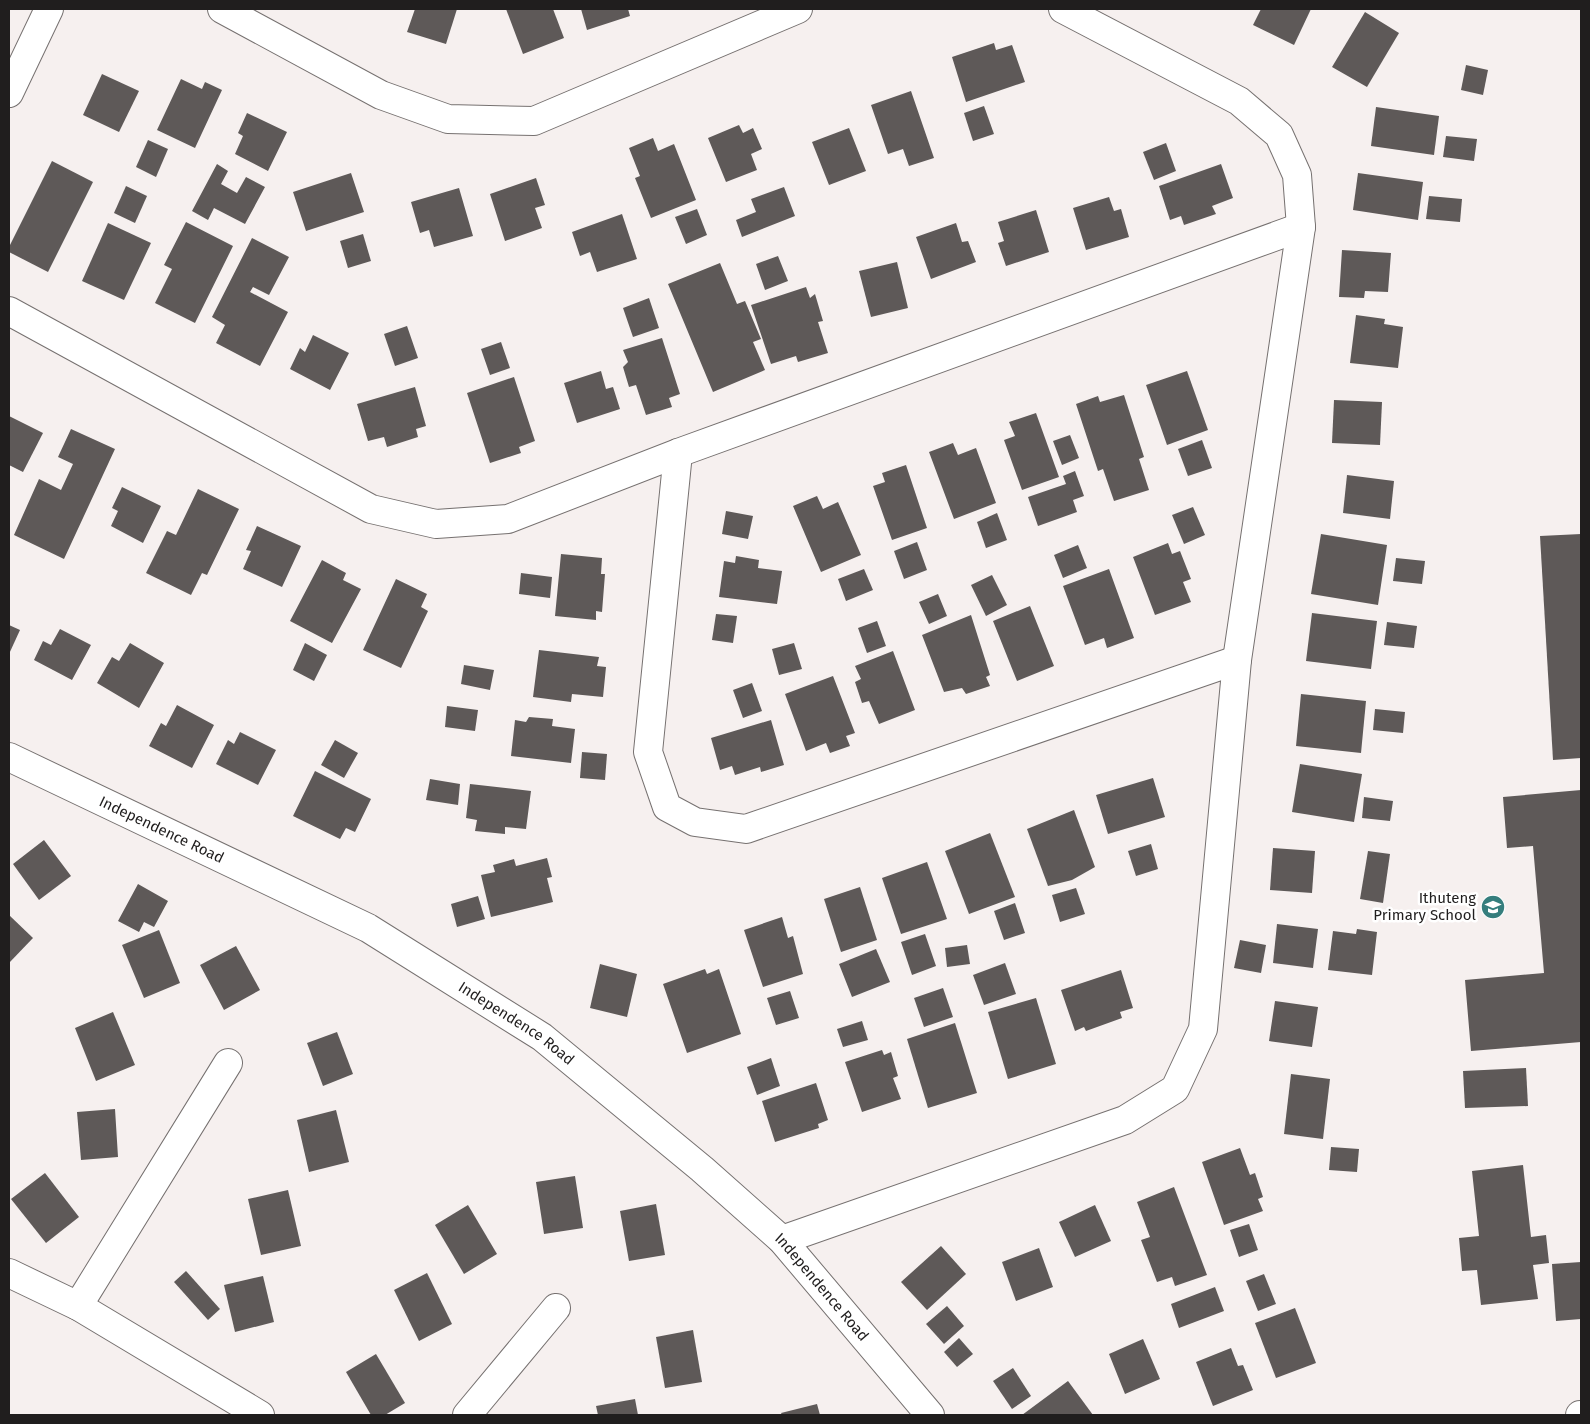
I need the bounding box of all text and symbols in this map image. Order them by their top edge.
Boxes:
street label: Independence Road [96,792,227,867]
place label: Ithuteng Primary School [1373,889,1477,924]
school or university icon: Ithuteng Primary School [1480,894,1506,920]
street label: Independence Road [455,978,578,1069]
street label: Independence Road [771,1229,873,1345]

